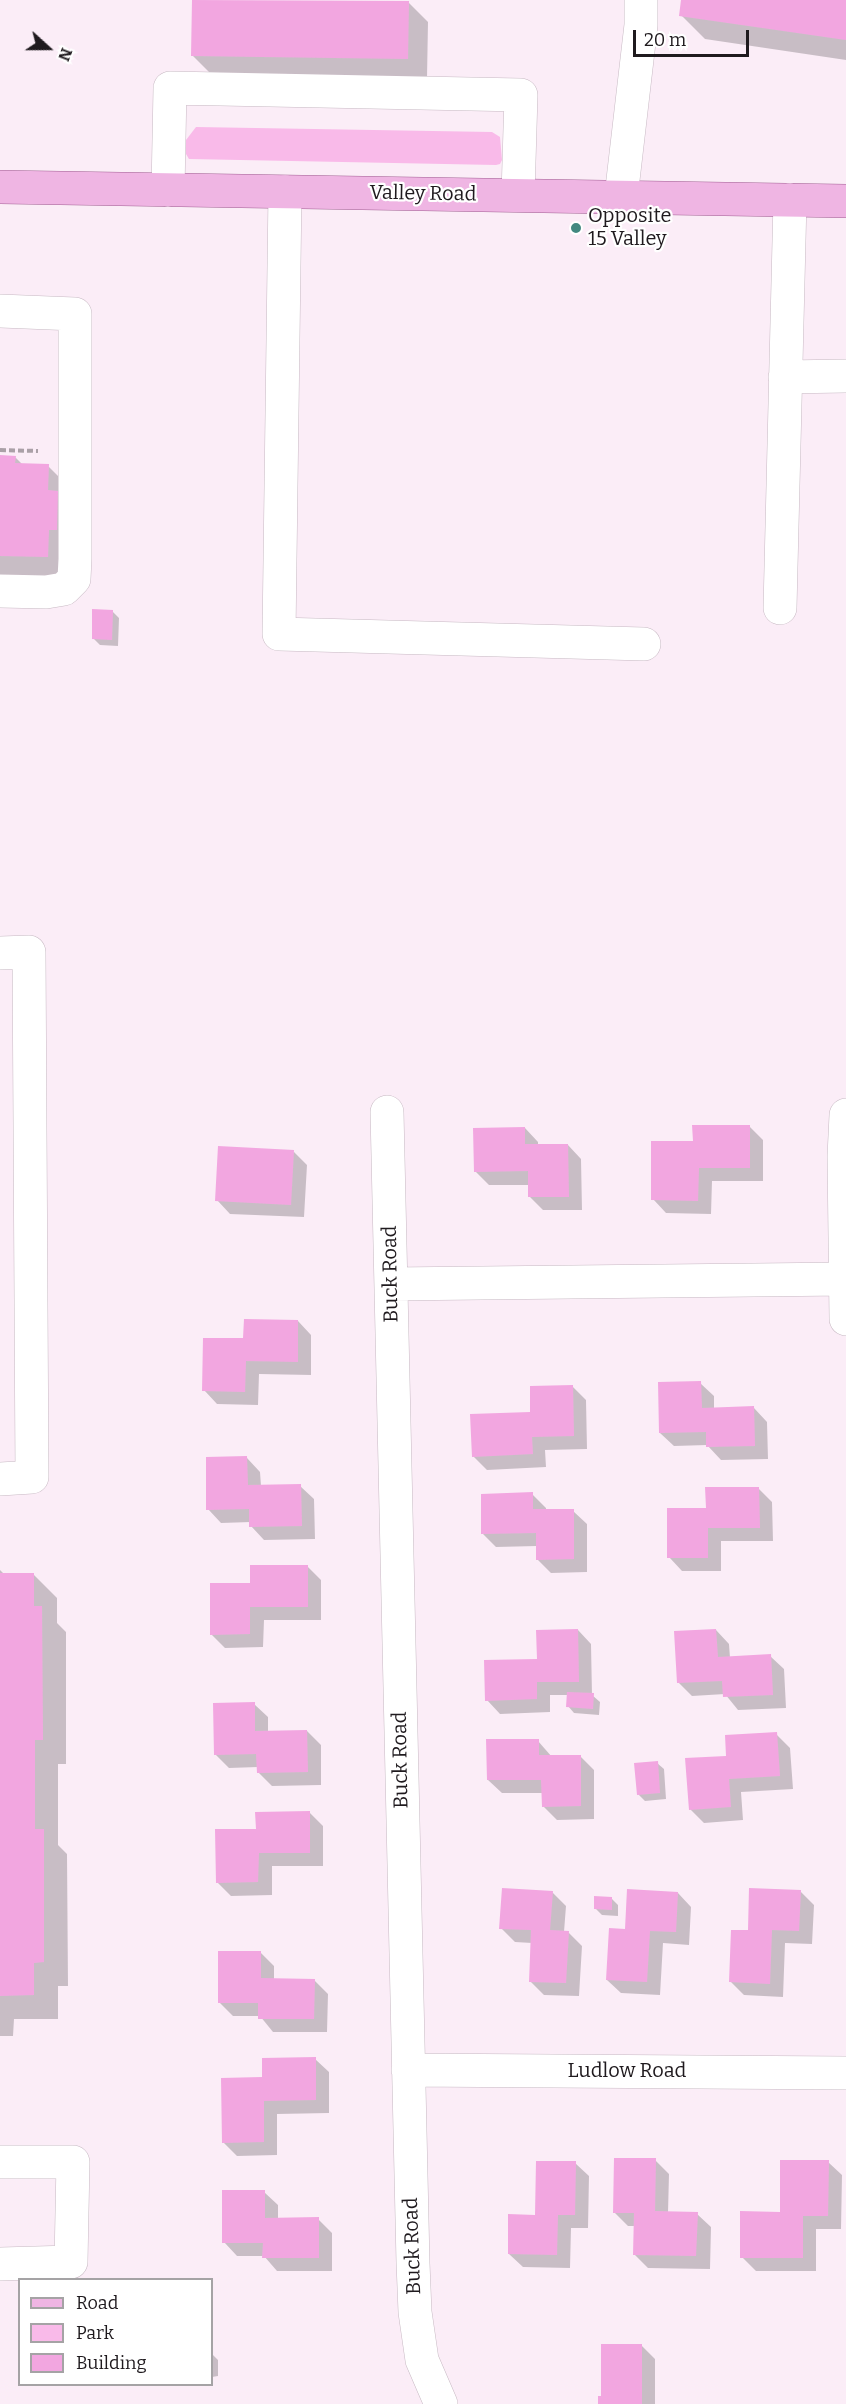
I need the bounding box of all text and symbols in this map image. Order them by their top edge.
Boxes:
north arrow [18,18,78,78]
scale bar [636,18,752,56]
text: 20 m [644,29,686,51]
text: N [54,45,76,64]
street label: Valley Road [369,181,477,207]
place label: Opposite 15 Valley [588,204,671,251]
marker: Opposite 15 Valley [569,221,583,235]
street label: Buck Road [378,1225,404,1323]
street label: Buck Road [388,1711,414,1809]
street label: Ludlow Road [568,2059,686,2083]
street label: Buck Road [399,2197,427,2295]
legend [18,2278,213,2386]
text: Road [76,2292,118,2314]
text: Park [76,2322,114,2344]
text: Building [76,2352,147,2374]

